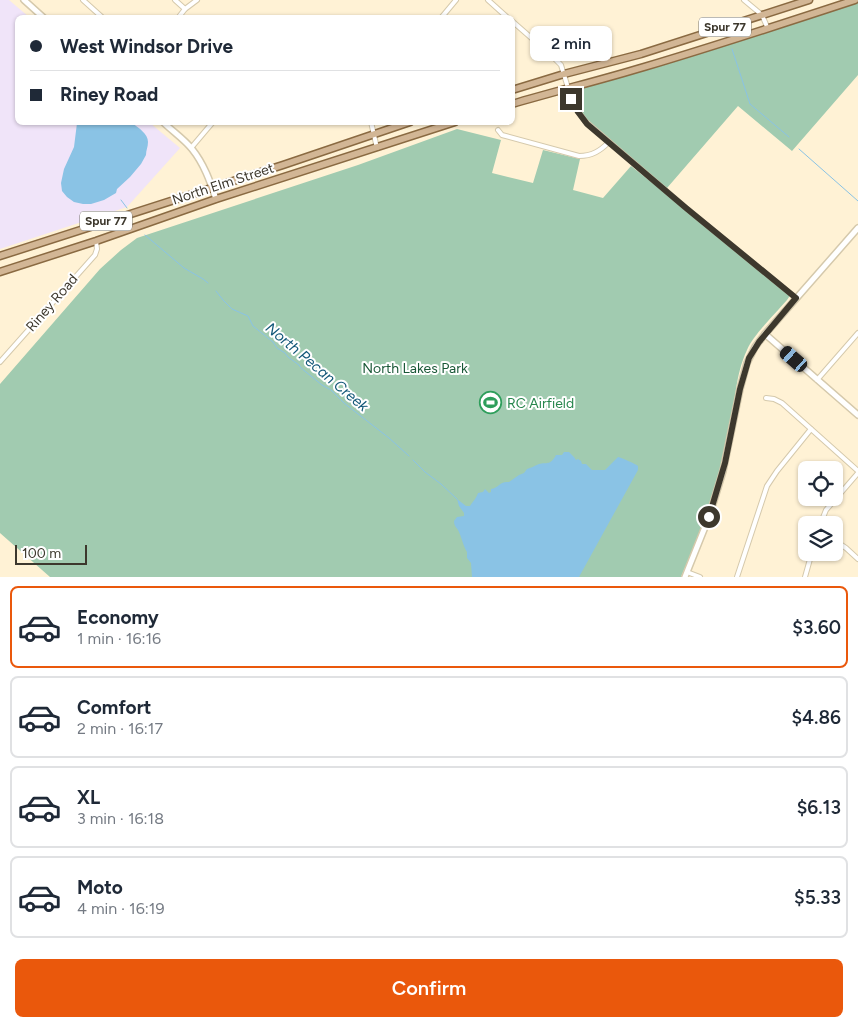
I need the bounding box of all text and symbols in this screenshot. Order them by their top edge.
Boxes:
road number: Spur 77 [699,18,751,36]
callout: 2 min [530,27,612,62]
text: 2 min [551,34,591,53]
text: West Windsor Drive [60,35,233,58]
text: Riney Road [60,83,158,106]
route end [560,88,582,110]
street label: North Elm Street [170,160,276,208]
road number: Spur 77 [80,212,132,230]
street label: Riney Road [23,271,81,335]
water label: North Pecan Creek [262,319,373,416]
car [777,343,810,375]
park label: North Lakes Park [362,360,468,377]
sports icon: RC Airfield [479,391,503,415]
place label: RC Airfield [507,395,574,412]
map controls [798,461,843,561]
button: locate [798,461,843,506]
route start [698,506,720,528]
button: layers [798,516,843,561]
scale bar [15,542,88,565]
text: 100 m [22,545,61,562]
icon: car [17,605,62,650]
text: Economy [77,606,159,629]
text: $3.60 [792,616,841,639]
text: 1 min · 16:16 [77,629,161,648]
icon: car [17,695,62,740]
text: Comfort [77,696,152,719]
text: $4.86 [792,706,841,729]
text: 2 min · 16:17 [77,719,163,738]
icon: car [17,785,62,830]
text: XL [77,786,100,809]
text: $6.13 [797,796,841,819]
text: 3 min · 16:18 [77,809,164,828]
icon: car [17,875,62,920]
text: Moto [77,876,123,899]
text: $5.33 [794,886,841,909]
text: 4 min · 16:19 [77,899,165,918]
button: Confirm [15,959,843,1017]

